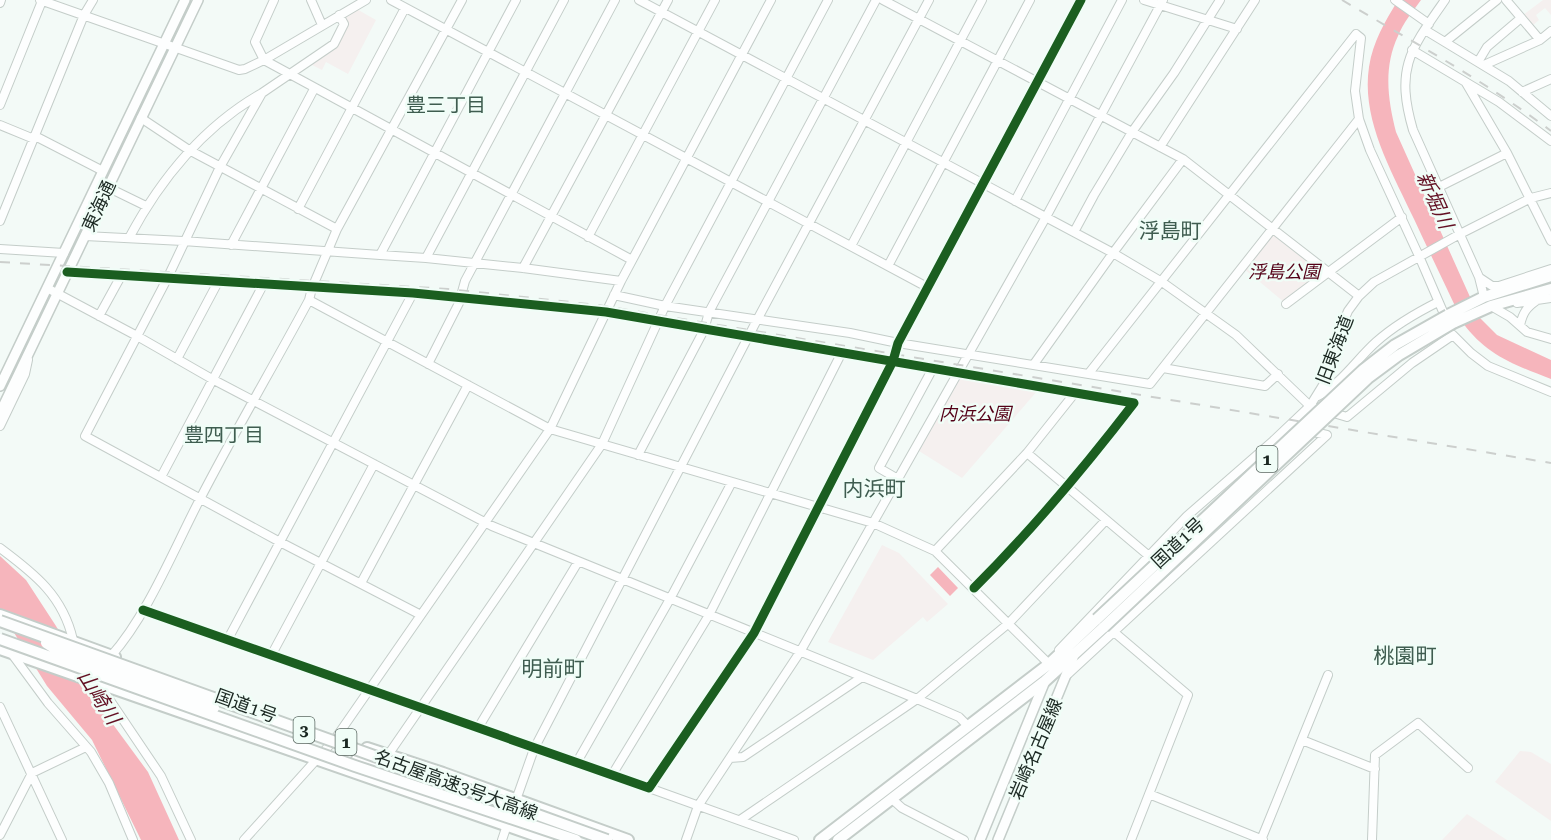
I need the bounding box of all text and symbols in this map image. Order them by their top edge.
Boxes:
district label: 豊三丁目 [406,93,486,117]
water label: 新堀川 [1412,168,1459,234]
street label: 東海通 [78,177,119,235]
district label: 浮島町 [1139,219,1202,243]
park label: 浮島公園 [1248,261,1323,282]
street label: 旧東海道 [1312,312,1357,387]
park label: 内浜公園 [939,403,1014,424]
district label: 豊四丁目 [184,423,264,447]
road number: 1 [1256,446,1278,472]
district label: 内浜町 [843,477,906,501]
street label: 国道1号 [1147,513,1208,572]
district label: 桃園町 [1374,644,1437,668]
district label: 明前町 [522,657,585,681]
water label: 山崎川 [73,665,126,730]
street label: 国道1号 [212,685,280,726]
street label: 岩崎名古屋線 [1005,695,1066,803]
road number: 3 [294,717,314,743]
road number: 1 [336,729,356,755]
street label: 名古屋高速3号大高線 [372,745,541,824]

